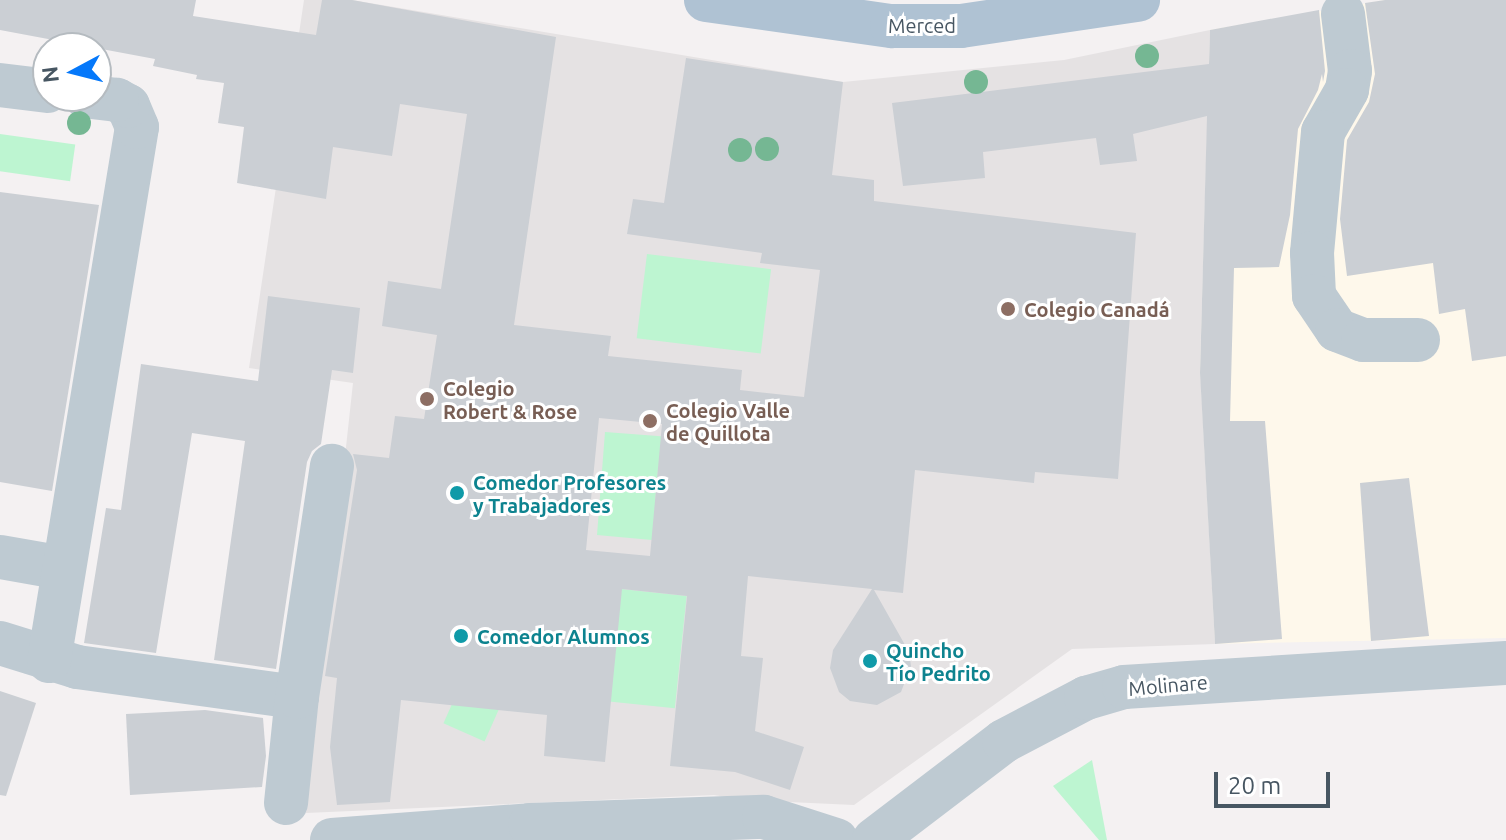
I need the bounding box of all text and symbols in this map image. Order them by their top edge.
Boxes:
street label: Merced [888,13,956,37]
north arrow [32,32,112,112]
text: N [36,65,63,84]
place label: Colegio Canadá [1024,297,1170,321]
marker: Colegio Canadá [999,300,1017,318]
place label: Colegio Robert & Rose [443,376,577,423]
marker: Colegio Robert & Rose [418,390,436,408]
place label: Colegio Valle de Quillota [666,398,790,445]
marker: Colegio Valle de Quillota [641,412,659,430]
place label: Comedor Profesores y Trabajadores [473,470,666,517]
marker: Comedor Profesores y Trabajadores [448,484,466,502]
place label: Comedor Alumnos [477,624,650,648]
marker: Comedor Alumnos [452,627,470,645]
place label: Quincho Tío Pedrito [886,638,991,685]
marker: Quincho Tío Pedrito [861,652,879,670]
street label: Molinare [1127,670,1209,700]
scale bar [1218,756,1334,806]
text: 20 m [1228,772,1281,799]

